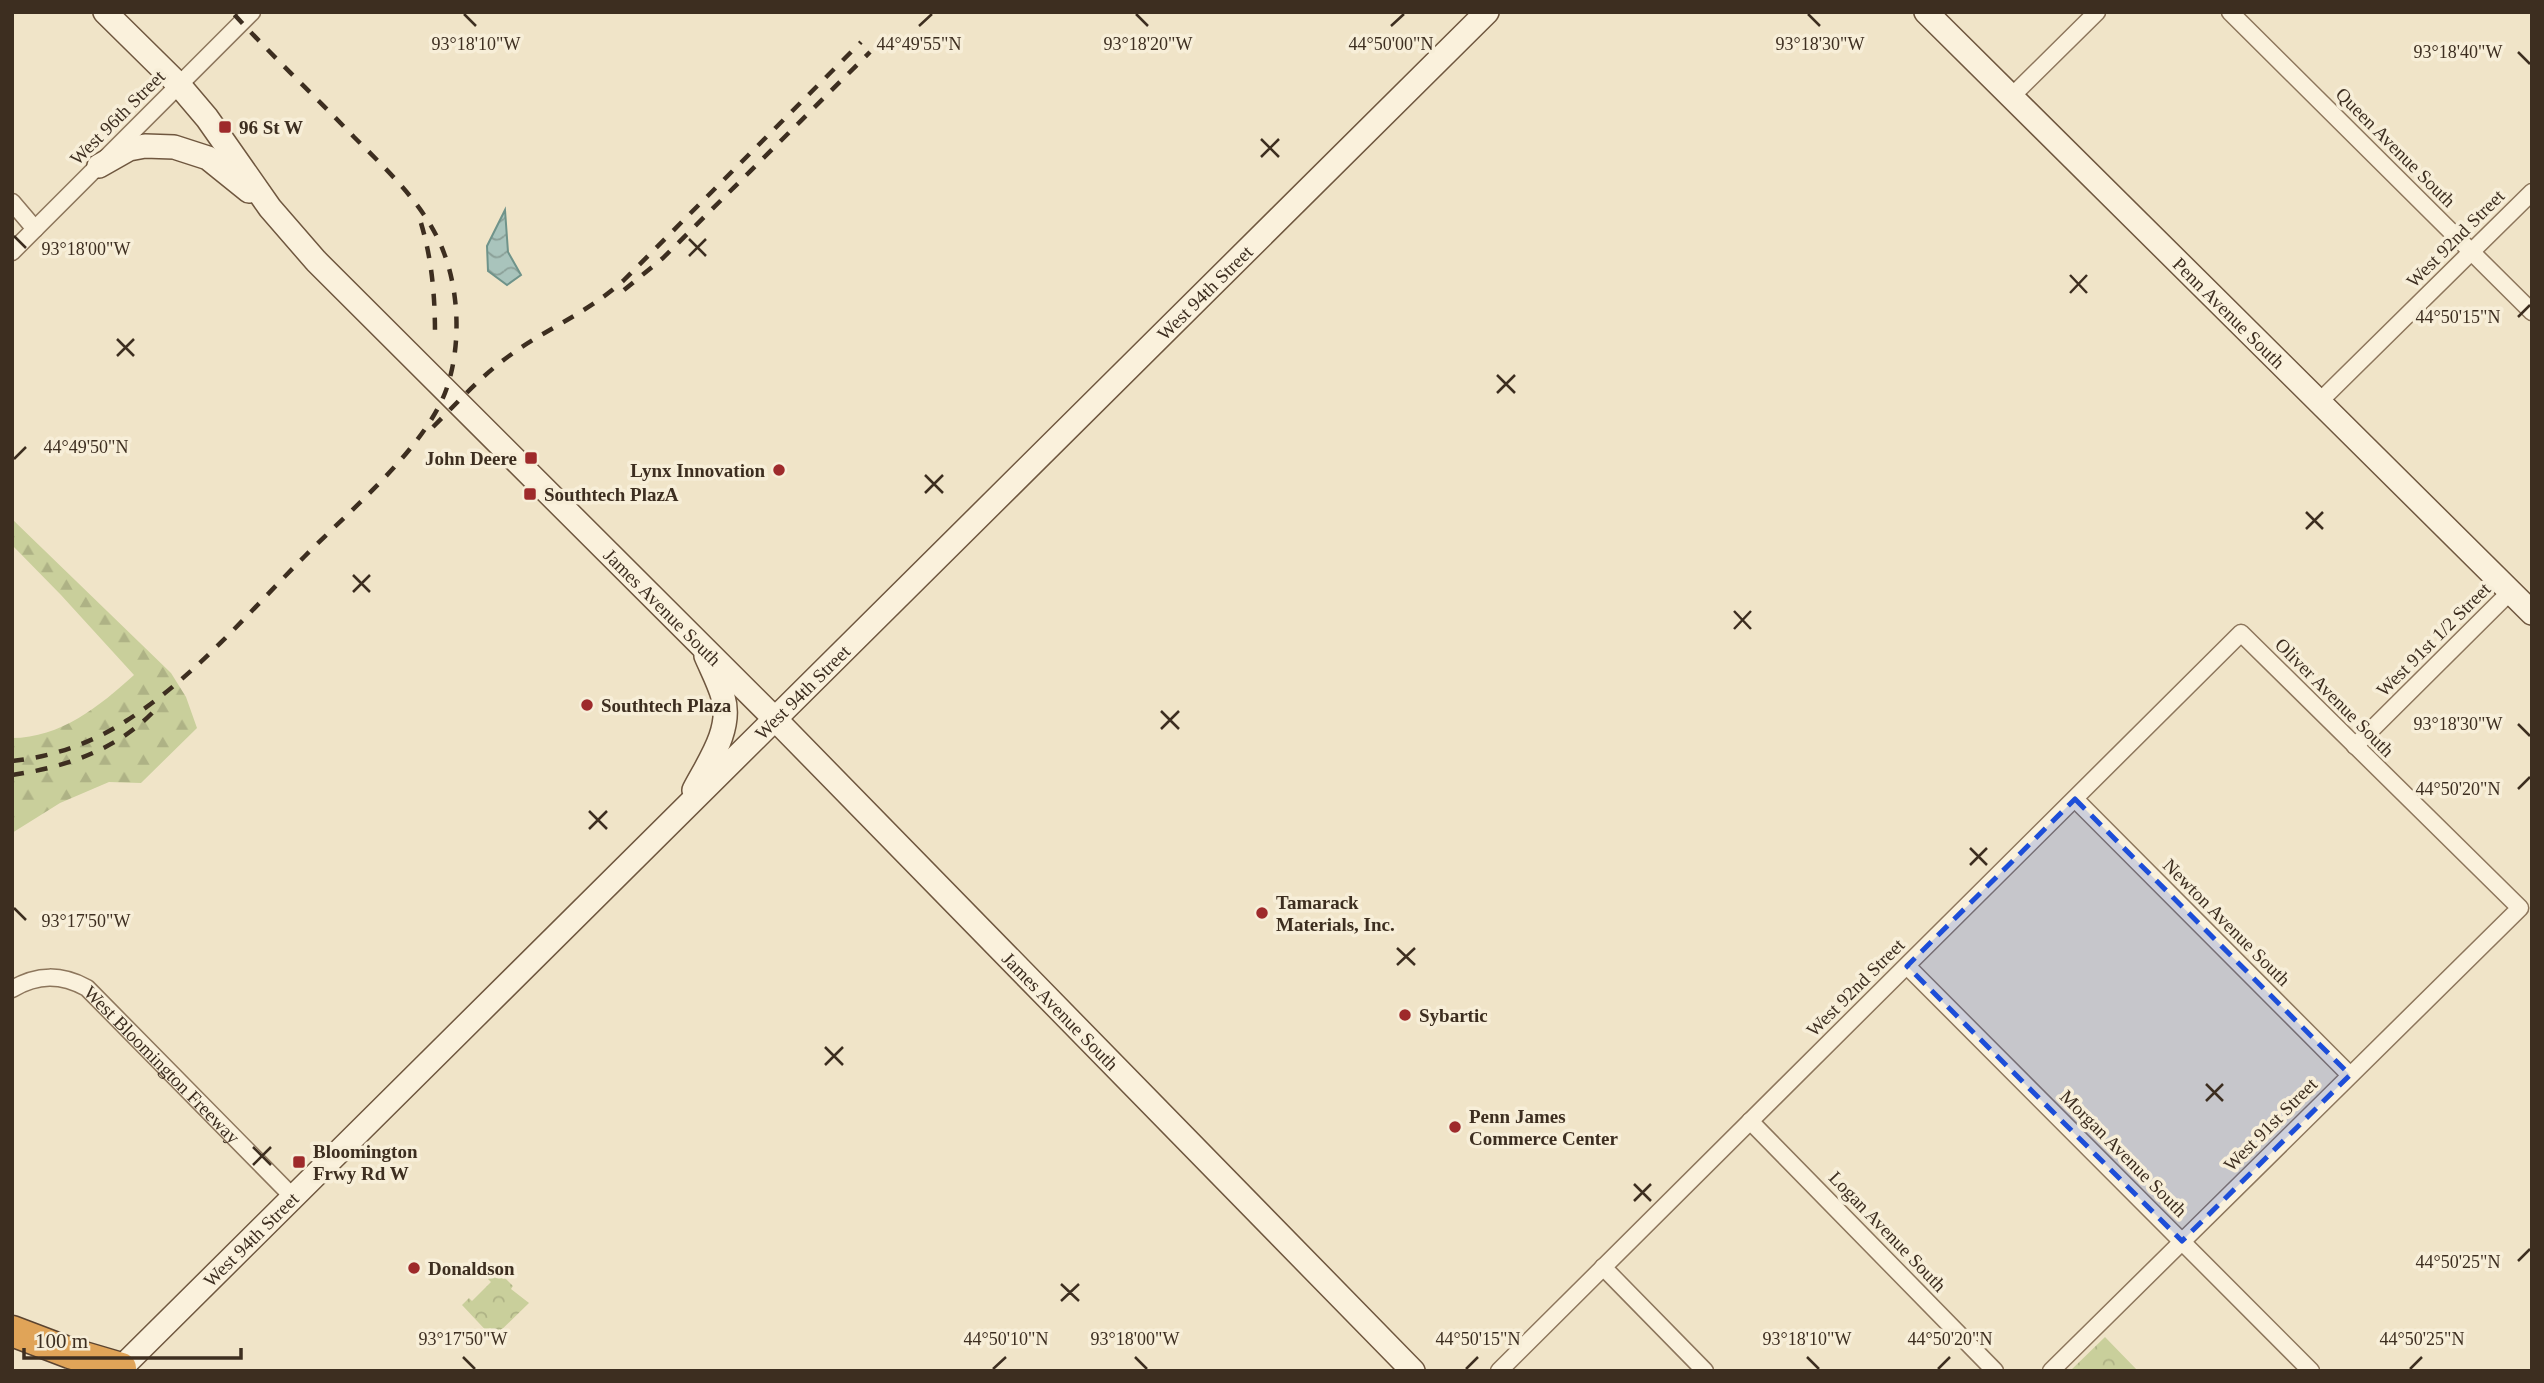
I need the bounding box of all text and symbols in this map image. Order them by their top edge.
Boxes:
text: 93°18'10"W [432,34,520,54]
text: 44°49'55"N [877,34,961,54]
text: 93°18'20"W [1104,34,1192,54]
text: 44°50'00"N [1349,34,1433,54]
text: 93°18'30"W [1776,34,1864,54]
text: 93°18'40"W [2414,42,2502,62]
street label: West 96th Street [66,65,170,169]
street label: Queen Avenue South [2332,83,2460,212]
place label: 96 St W [239,117,303,138]
marker: 96 St W [217,119,233,135]
street label: West 92nd Street [2402,185,2509,292]
text: 93°18'00"W [42,239,130,259]
street label: West 94th Street [1153,241,1257,344]
street label: Penn Avenue South [2169,253,2289,373]
text: 44°50'15"N [2416,307,2500,327]
text: 44°49'50"N [44,437,128,457]
place label: John Deere [425,448,517,469]
marker: John Deere [523,450,539,466]
place label: Lynx Innovation [630,460,765,481]
marker: Lynx Innovation [771,462,787,478]
place label: Southtech PlazA [544,484,679,505]
marker: Southtech PlazA [522,486,538,502]
street label: James Avenue South [599,544,726,670]
street label: West 91st 1/2 Street [2372,578,2495,701]
street label: Oliver Avenue South [2271,634,2399,761]
street label: West 94th Street [751,640,855,744]
place label: Southtech Plaza [601,695,732,716]
marker: Southtech Plaza [579,697,595,713]
text: 93°18'30"W [2414,714,2502,734]
text: 44°50'20"N [2416,779,2500,799]
street label: Newton Avenue South [2159,855,2295,990]
place label: Tamarack Materials, Inc. [1276,892,1395,935]
marker: Tamarack Materials, Inc. [1254,905,1270,921]
text: 93°17'50"W [42,911,130,931]
street label: West 92nd Street [1802,934,1909,1041]
street label: James Avenue South [998,948,1123,1075]
street label: West Bloomington Freeway [80,981,244,1148]
place label: Sybartic [1419,1005,1488,1026]
marker: Sybartic [1397,1007,1413,1023]
street label: West 91st Street [2219,1073,2322,1175]
street label: Morgan Avenue South [2056,1086,2192,1221]
place label: Penn James Commerce Center [1469,1106,1618,1149]
marker: Penn James Commerce Center [1447,1119,1463,1135]
place label: Bloomington Frwy Rd W [313,1141,418,1184]
marker: Bloomington Frwy Rd W [291,1154,307,1170]
street label: Logan Avenue South [1825,1167,1951,1296]
street label: West 94th Street [199,1188,303,1291]
text: 44°50'25"N [2416,1252,2500,1272]
place label: Donaldson [428,1258,515,1279]
marker: Donaldson [406,1260,422,1276]
scale bar [24,1316,242,1360]
text: 100 m [35,1329,88,1353]
text: 93°17'50"W [419,1329,507,1349]
text: 44°50'10"N [964,1329,1048,1349]
text: 93°18'00"W [1091,1329,1179,1349]
text: 44°50'15"N [1436,1329,1520,1349]
text: 93°18'10"W [1763,1329,1851,1349]
text: 44°50'20"N [1908,1329,1992,1349]
text: 44°50'25"N [2380,1329,2464,1349]

